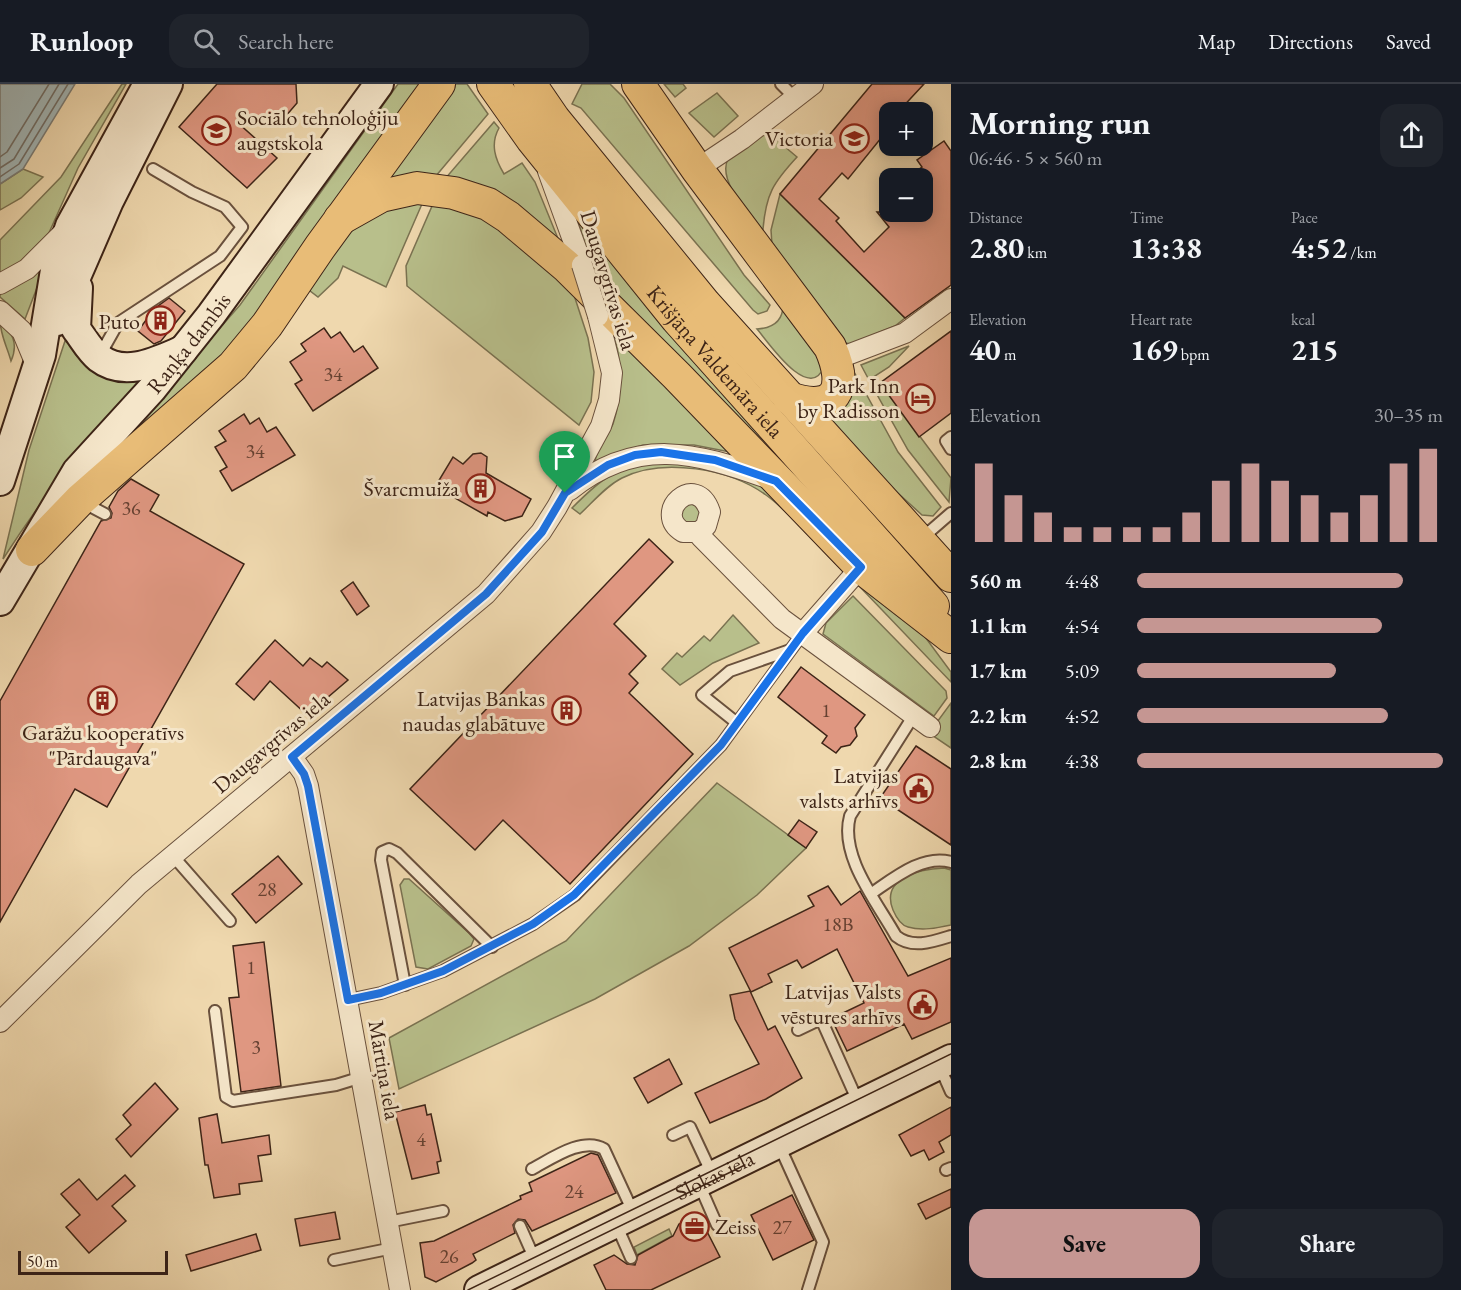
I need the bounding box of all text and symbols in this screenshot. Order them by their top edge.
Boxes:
search box [169,14,589,68]
text: Runloop [30,23,133,59]
icon: search [190,25,223,58]
text: Search here [238,27,334,56]
text: Map [1198,28,1235,55]
text: Directions [1268,28,1353,55]
text: Saved [1386,28,1431,55]
text: Morning run [969,101,1151,144]
map controls [879,102,933,222]
button: + [879,102,933,156]
place label: Sociālo tehnoloģiju augstskola [237,103,399,157]
button: share [1380,104,1443,167]
school or university icon: Sociālo tehnoloģiju augstskola [200,114,232,146]
school or university icon: Victoria [838,122,870,154]
place label: Victoria [765,124,833,153]
text: 06:46 · 5 × 560 m [969,145,1102,171]
button: − [879,168,933,222]
street label: Daugavgrīvas iela [574,207,644,354]
text: Distance [969,207,1022,228]
text: Time [1130,207,1163,228]
text: Pace [1291,207,1318,228]
text: 2.80 [969,228,1024,267]
text: 13:38 [1130,228,1202,267]
text: 4:52 [1291,228,1347,267]
text: km [1024,242,1047,263]
text: /km [1347,242,1377,263]
street label: Krišjāņa Valdemāra iela [640,279,790,445]
street label: Raņķa dambis [140,287,237,399]
building icon: Puto [145,305,177,337]
place label: Puto [98,307,140,336]
text: Elevation [969,309,1027,330]
text: Heart rate [1130,309,1192,330]
text: kcal [1291,309,1315,330]
text: 40 [969,330,1001,369]
text: 169 [1130,330,1178,369]
text: 215 [1291,330,1339,369]
text: m [1001,344,1016,365]
text: bpm [1178,344,1210,365]
house number: 34 [323,361,343,387]
place label: Park Inn by Radisson [797,371,900,425]
hotel icon: Park Inn by Radisson [905,382,937,414]
text: Elevation [969,402,1041,428]
text: 30–35 m [1374,402,1443,428]
pin [539,431,590,493]
house number: 34 [245,438,265,464]
icon: arrive [548,440,581,473]
building icon: Švarcmuiža [464,472,496,504]
place label: Švarcmuiža [364,474,459,503]
house number: 36 [121,495,141,521]
text: 560 m [969,568,1022,594]
text: 4:48 [1065,568,1099,594]
text: 1.1 km [969,613,1027,639]
text: 4:54 [1065,613,1099,639]
text: 1.7 km [969,658,1027,684]
text: 5:09 [1065,658,1099,684]
building icon: Garāžu kooperatīvs "Pārdaugava" [87,684,119,716]
place label: Latvijas Bankas naudas glabātuve [402,684,545,738]
street label: Daugavgrīvas iela [207,685,336,800]
building icon: Latvijas Bankas naudas glabātuve [550,695,582,727]
house number: 1 [821,697,831,723]
text: 2.2 km [969,703,1027,729]
text: 4:52 [1065,703,1099,729]
place label: Garāžu kooperatīvs "Pārdaugava" [22,718,184,772]
text: 2.8 km [969,748,1027,774]
text: 4:38 [1065,748,1099,774]
place label: Latvijas valsts arhīvs [800,761,898,815]
public building icon: Latvijas valsts arhīvs [903,772,935,804]
house number: 28 [257,876,277,902]
house number: 18B [823,911,853,937]
house number: 1 [246,954,256,980]
place label: Latvijas Valsts vēstures arhīvs [781,977,901,1031]
public building icon: Latvijas Valsts vēstures arhīvs [906,988,938,1020]
street label: Mārtiņa iela [361,1018,408,1122]
house number: 3 [251,1034,261,1060]
house number: 4 [416,1126,426,1152]
street label: Slokas iela [670,1144,759,1207]
house number: 24 [564,1178,584,1204]
button: Save [969,1209,1200,1278]
button: Share [1212,1209,1443,1278]
office icon: Zeiss [678,1210,710,1242]
place label: Zeiss [715,1212,756,1241]
house number: 27 [772,1214,792,1240]
house number: 26 [439,1243,459,1269]
scale bar [18,1248,168,1276]
text: 50 m [27,1251,58,1272]

